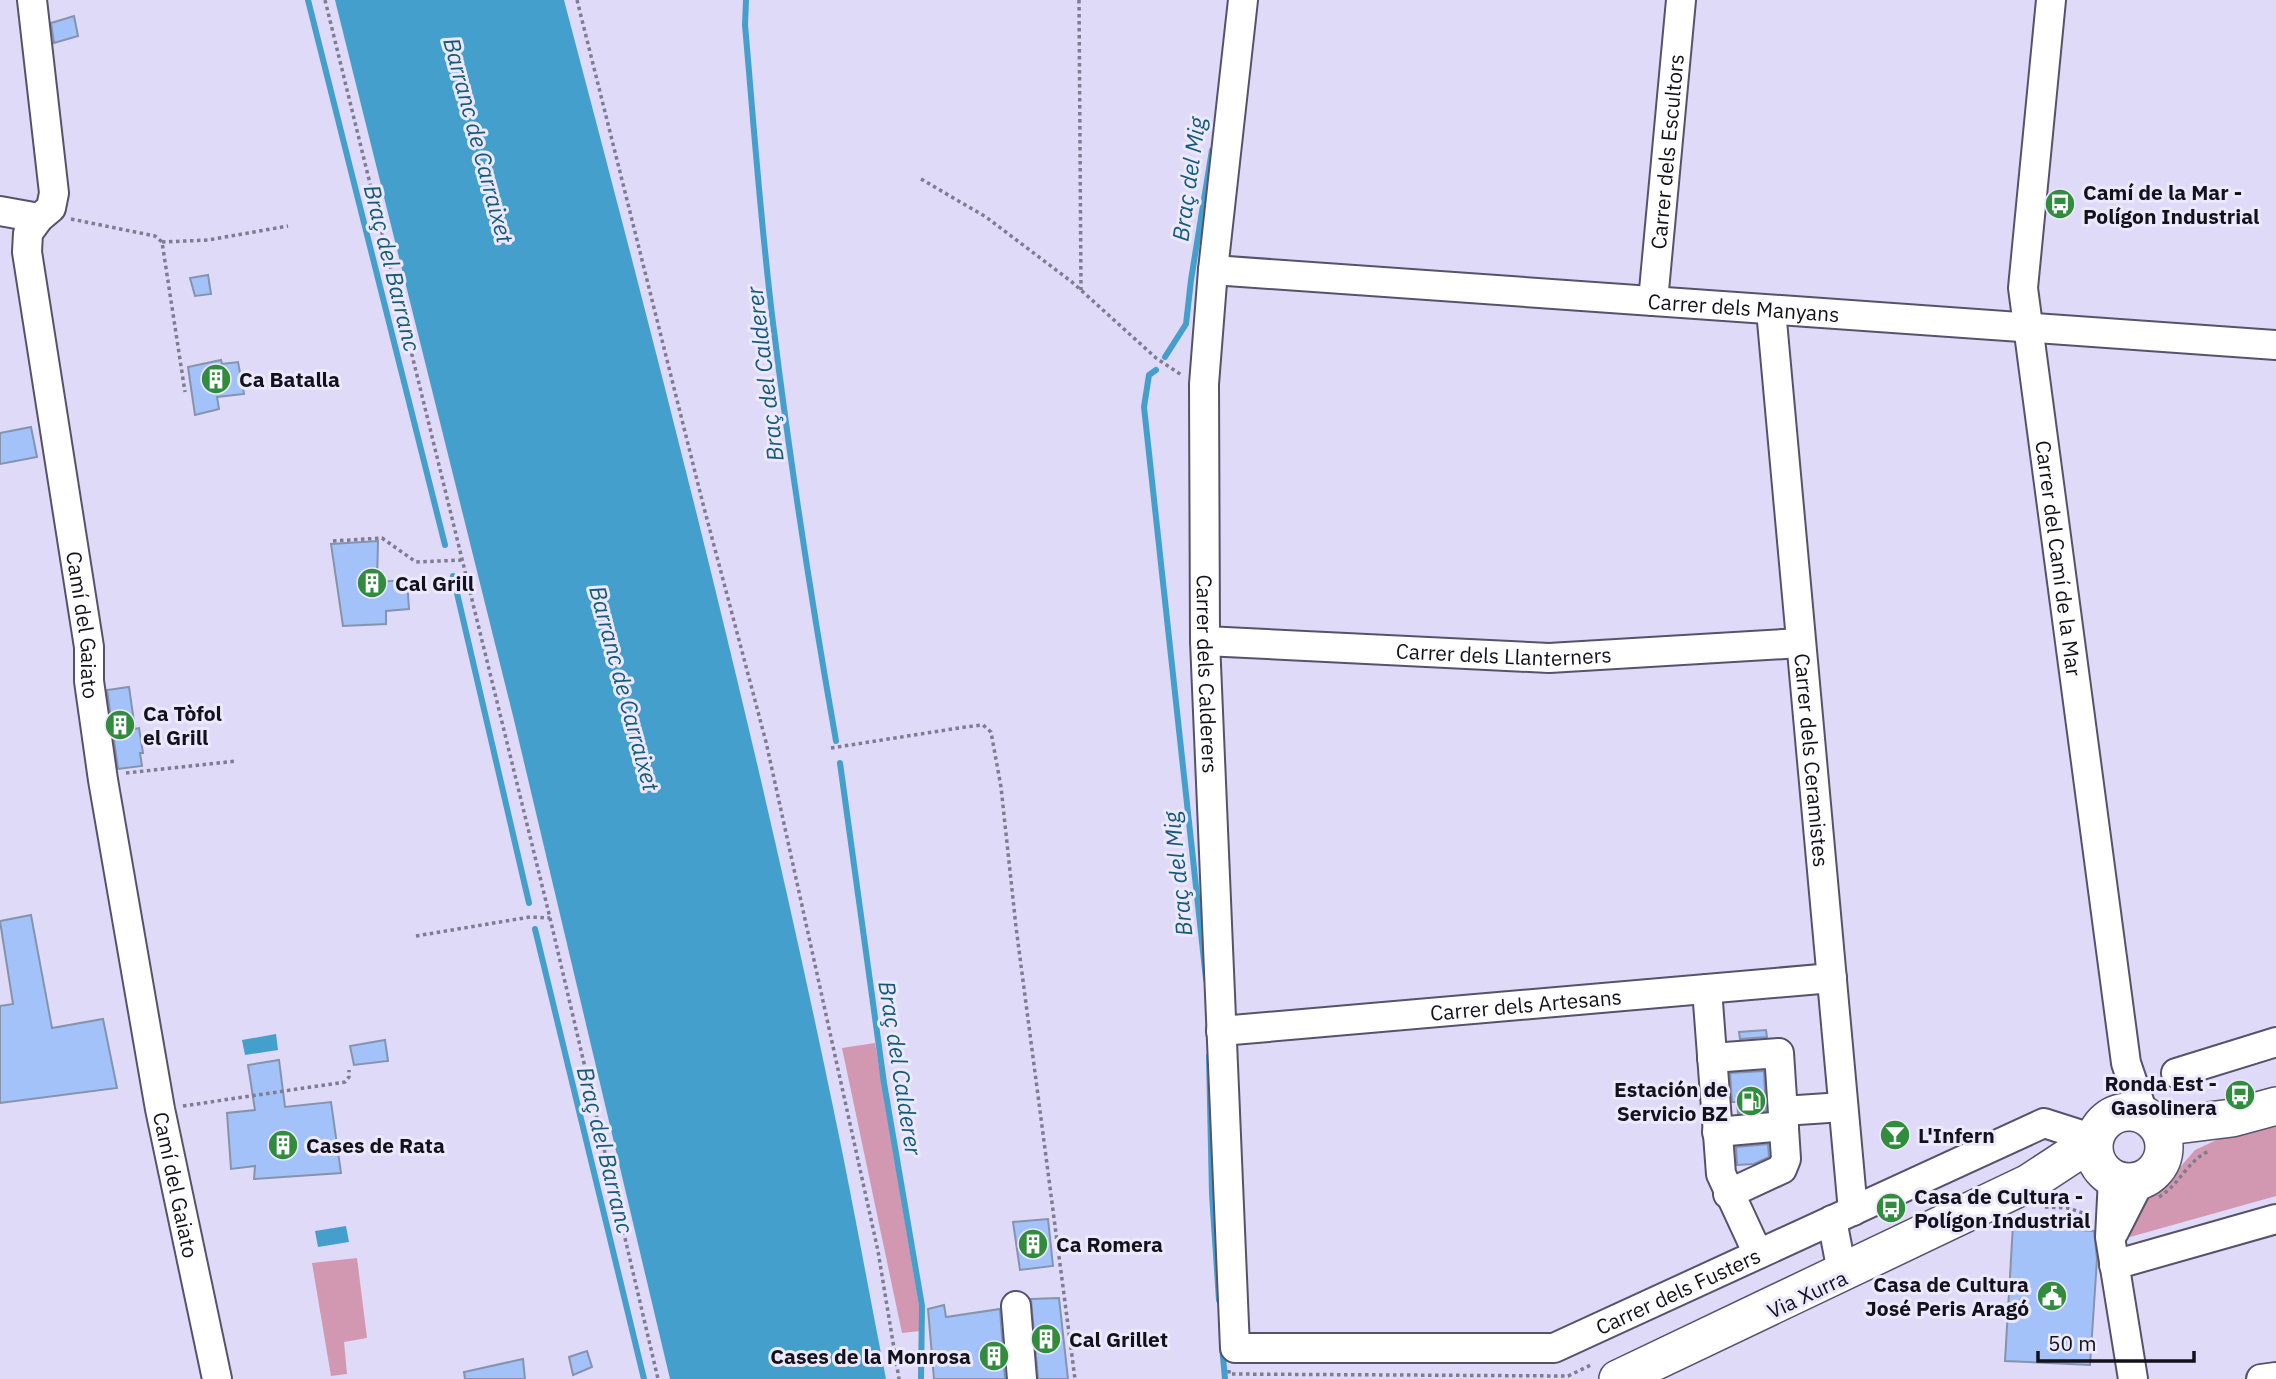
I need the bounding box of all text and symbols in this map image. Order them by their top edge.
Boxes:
water label: Barranc de Carraixet [437,34,521,246]
street label: Carrer dels Escultors [1644,53,1690,251]
water label: Braç del Mig [1164,114,1212,243]
place label: Camí de la Mar - Polígon Industrial [2083,178,2259,230]
water label: Braç del Barranc [358,181,428,355]
bus stop icon: Camí de la Mar - Polígon Industrial [2043,187,2077,221]
water label: Braç del Calderer [738,284,790,463]
street label: Carrer dels Manyans [1647,287,1840,328]
building icon: Ca Batalla [199,362,233,396]
place label: Ca Batalla [239,365,340,393]
street label: Carrer del Camí de la Mar [2029,439,2088,678]
street label: Camí del Gaiato [60,549,105,700]
building icon: Cal Grill [355,566,389,600]
place label: Cal Grill [395,569,474,597]
street label: Carrer dels Calderers [1191,574,1225,774]
water label: Barranc de Carraixet [583,582,667,794]
street label: Carrer dels Llanterners [1395,636,1612,672]
street label: Carrer dels Ceramistes [1788,652,1836,868]
place label: Ca Tòfol el Grill [143,699,222,751]
building icon: Ca Tòfol el Grill [103,708,137,742]
water label: Braç del Mig [1155,809,1198,938]
water label: Braç del Calderer [872,979,930,1158]
street label: Carrer dels Artesans [1429,982,1623,1027]
water label: Braç del Barranc [571,1063,641,1237]
place label: Ronda Est - Gasolinera [2105,1069,2217,1121]
place label: Estación de Servicio BZ [1614,1075,1728,1127]
bus stop icon: Ronda Est - Gasolinera [2223,1078,2257,1112]
fuel station icon: Estación de Servicio BZ [1734,1084,1768,1118]
street label: Camí del Gaiato [147,1109,205,1260]
bar icon: L'Infern [1878,1118,1912,1152]
place label: L'Infern [1918,1121,1995,1149]
building icon: Cases de Rata [266,1128,300,1162]
place label: Cases de Rata [306,1131,445,1159]
place label: Casa de Cultura - Polígon Industrial [1914,1182,2090,1234]
bus stop icon: Casa de Cultura - Polígon Industrial [1874,1191,1908,1225]
building icon: Ca Romera [1016,1227,1050,1261]
place label: Ca Romera [1056,1230,1163,1258]
street label: Carrer dels Fusters [1591,1241,1765,1341]
street label: Via Xurra [1762,1263,1852,1325]
place label: Casa de Cultura José Peris Aragó [1865,1270,2029,1322]
public building icon: Casa de Cultura José Peris Aragó [2035,1279,2069,1313]
scale bar [2038,1320,2194,1364]
building icon: Cal Grillet [1029,1322,1063,1356]
place label: Cal Grillet [1069,1325,1168,1353]
text: 50 m [2048,1329,2097,1357]
building icon: Cases de la Monrosa [977,1339,1011,1373]
place label: Cases de la Monrosa [770,1342,971,1370]

